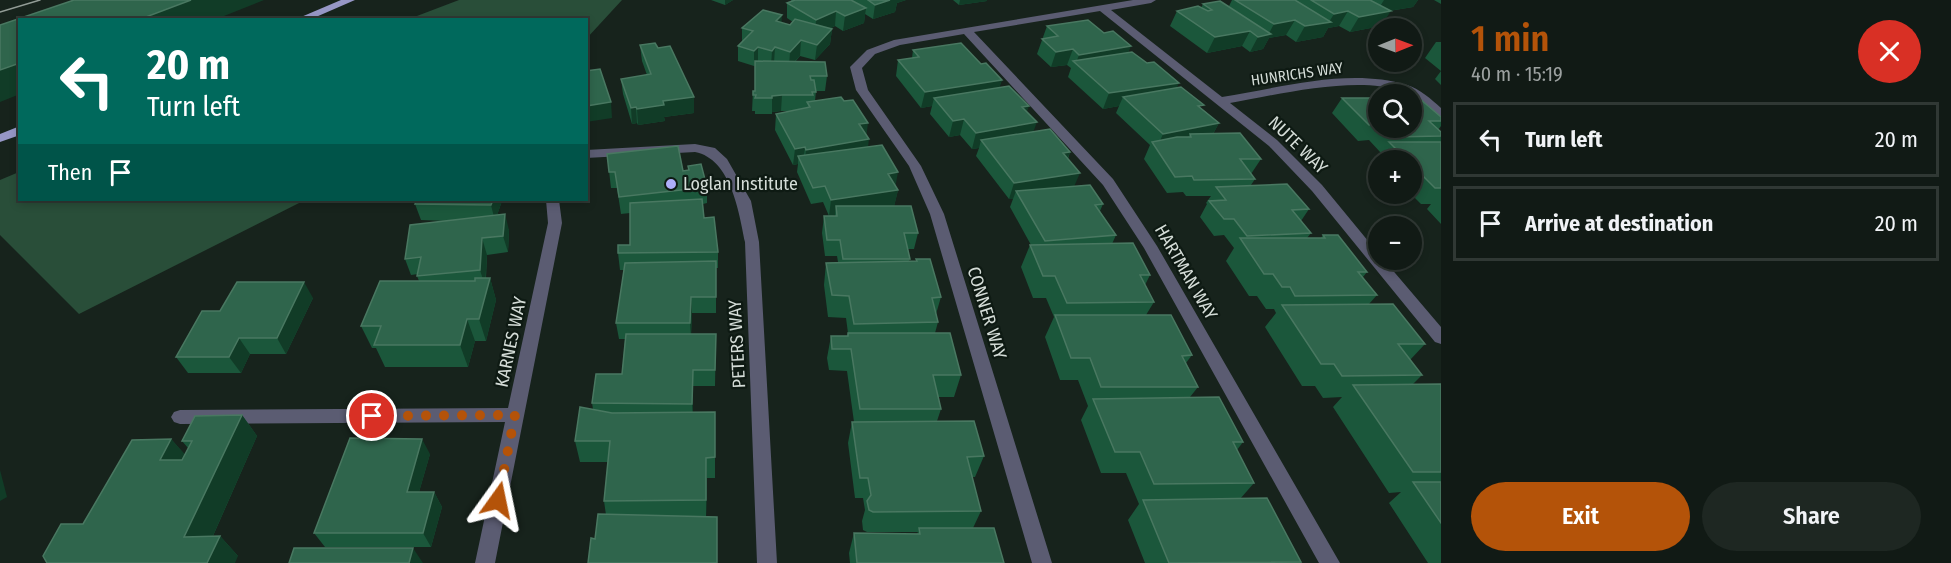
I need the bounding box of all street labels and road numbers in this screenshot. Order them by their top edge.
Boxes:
street label: HUNRICHS WAY [1250,59,1345,89]
street label: NUTE WAY [1264,112,1332,178]
street label: HARTMAN WAY [1150,220,1222,324]
street label: CONNER WAY [963,264,1011,362]
street label: KARNES WAY [491,295,531,389]
street label: PETERS WAY [724,299,750,389]

